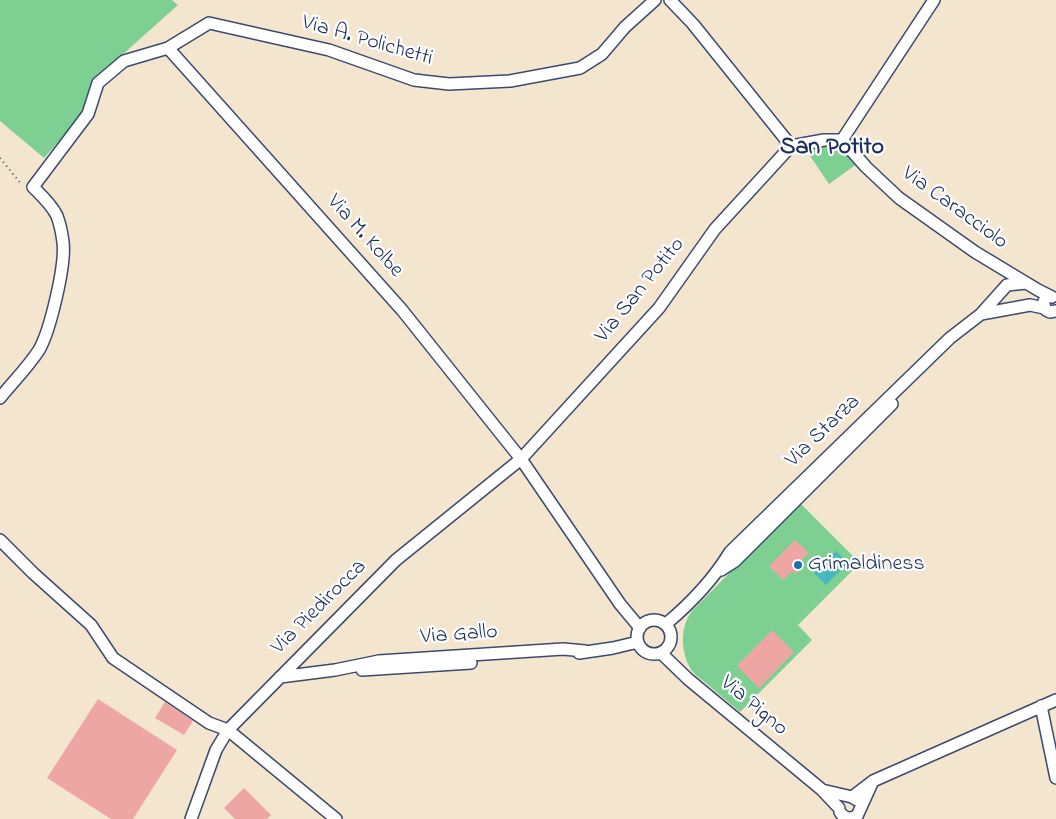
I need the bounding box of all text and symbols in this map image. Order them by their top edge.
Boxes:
street label: Via A. Polichetti [298,11,436,73]
district label: San Potito [780,135,884,163]
street label: Via Caracciolo [896,162,1012,256]
street label: Via M. Kolbe [320,190,408,284]
street label: Via San Potito [590,233,692,349]
street label: Via Starza [781,390,867,474]
place label: Grimaldiness [808,552,925,578]
street label: Via Piedirocca [267,555,373,661]
marker: Grimaldiness [792,559,804,571]
street label: Via Gallo [420,620,498,652]
street label: Via Pigno [714,671,792,743]

